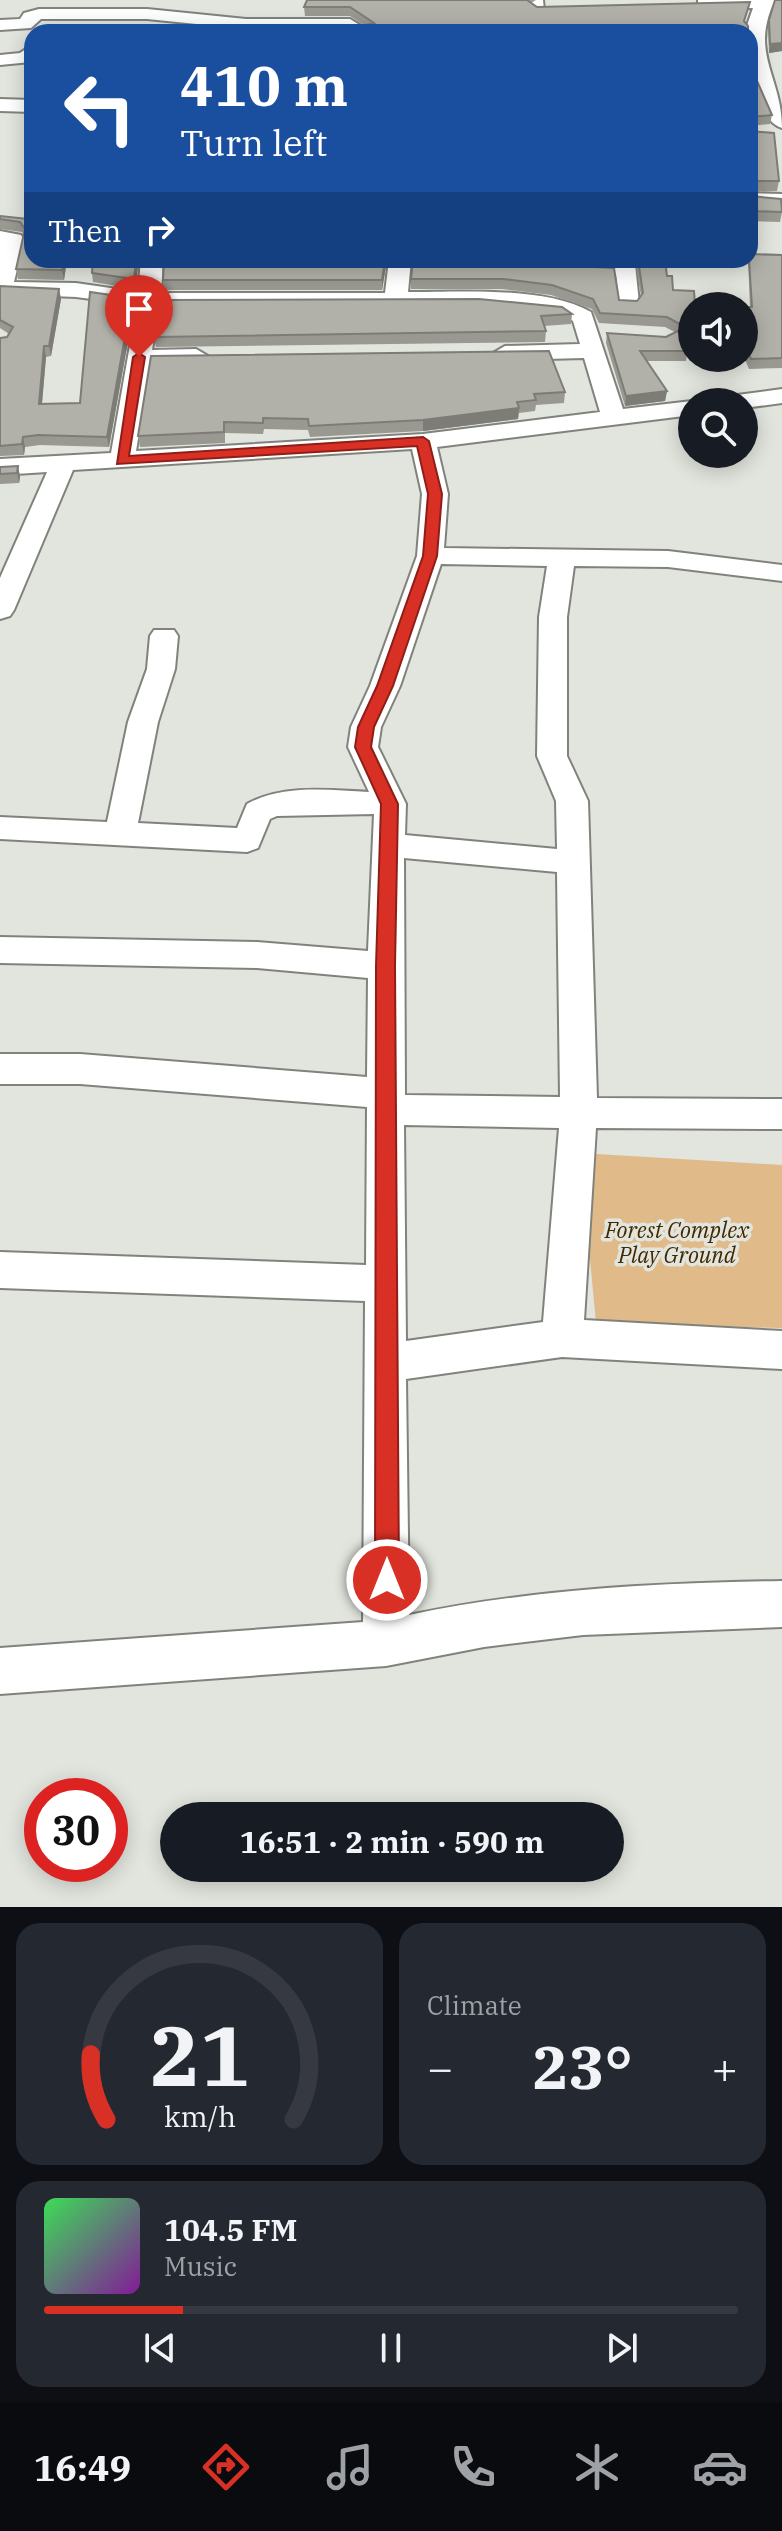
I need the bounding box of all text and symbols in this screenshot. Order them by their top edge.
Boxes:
text: 410 m [180,49,348,121]
icon: left [48,56,152,160]
text: Turn left [180,119,327,166]
icon: right [138,208,182,252]
text: Then [48,211,122,250]
pin [105,275,173,357]
icon: arrive [117,287,161,331]
map controls [678,292,758,468]
button: sound [678,292,758,372]
button: search [678,388,758,468]
park label: Forest Complex Play Ground [604,1215,750,1269]
position arrow [345,1538,429,1622]
speed limit sign: 30 [24,1778,128,1882]
text: 16:51 · 2 min · 590 m [240,1822,544,1861]
text: Climate [427,1988,522,2022]
text: 21 [150,2001,249,2109]
text: 23° [532,2027,633,2106]
text: − [427,2039,453,2096]
text: + [712,2039,738,2096]
text: km/h [163,2098,236,2135]
text: 104.5 FM [164,2210,297,2249]
text: Music [164,2249,237,2283]
icon: previous [138,2326,182,2370]
icon: pause [369,2326,413,2370]
icon: next [600,2326,644,2370]
icon: directions [198,2439,254,2495]
icon: music [322,2439,378,2495]
icon: phone [445,2439,501,2495]
icon: climate [569,2439,625,2495]
icon: car [692,2439,748,2495]
text: 16:49 [34,2444,131,2491]

